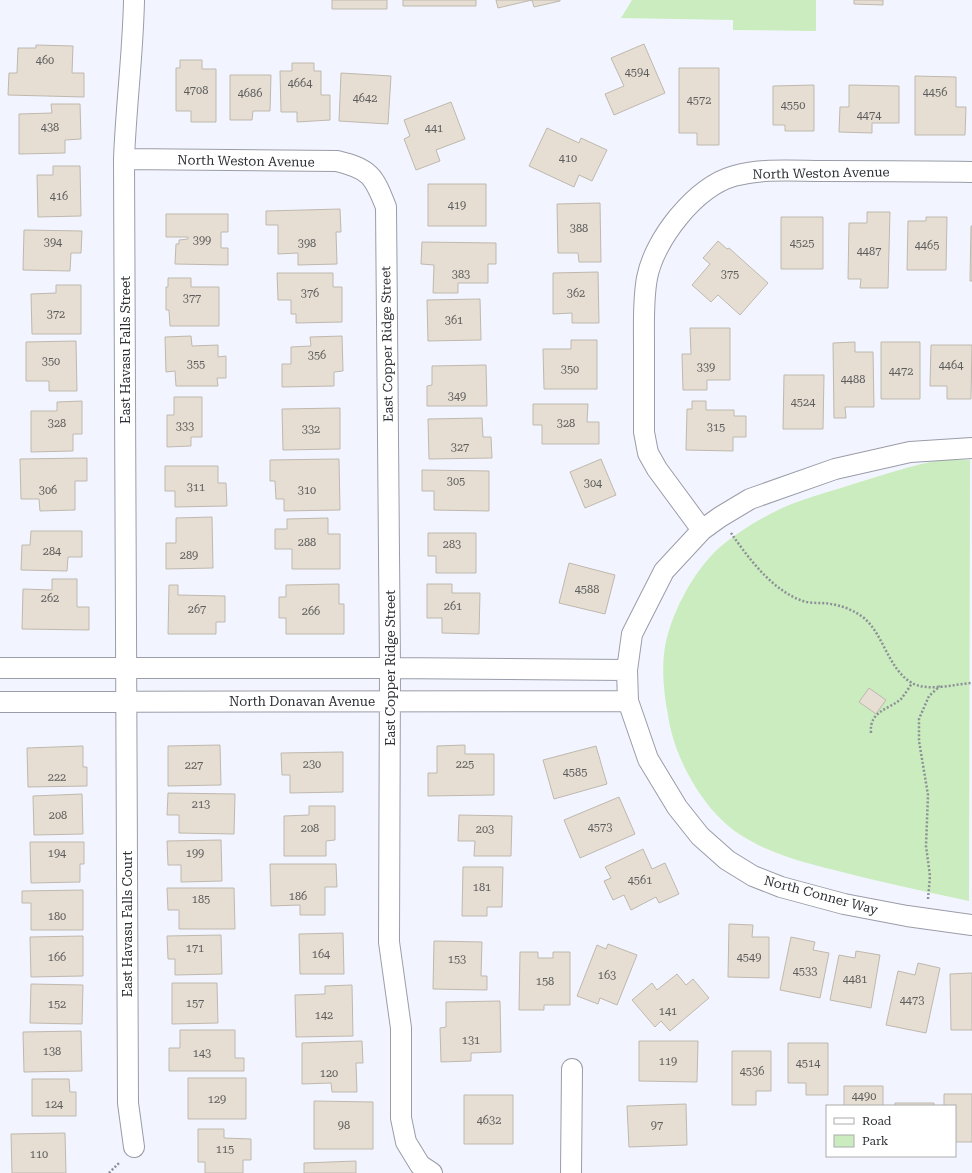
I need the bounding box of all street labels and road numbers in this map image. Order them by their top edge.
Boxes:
street label: North Weston Avenue [177,152,315,170]
street label: North Weston Avenue [752,164,890,182]
street label: East Copper Ridge Street [378,266,396,422]
street label: East Havasu Falls Street [118,276,133,424]
street label: East Copper Ridge Street [383,590,398,746]
street label: North Donavan Avenue [229,694,375,709]
street label: East Havasu Falls Court [120,851,135,997]
street label: North Conner Way [762,873,880,918]

